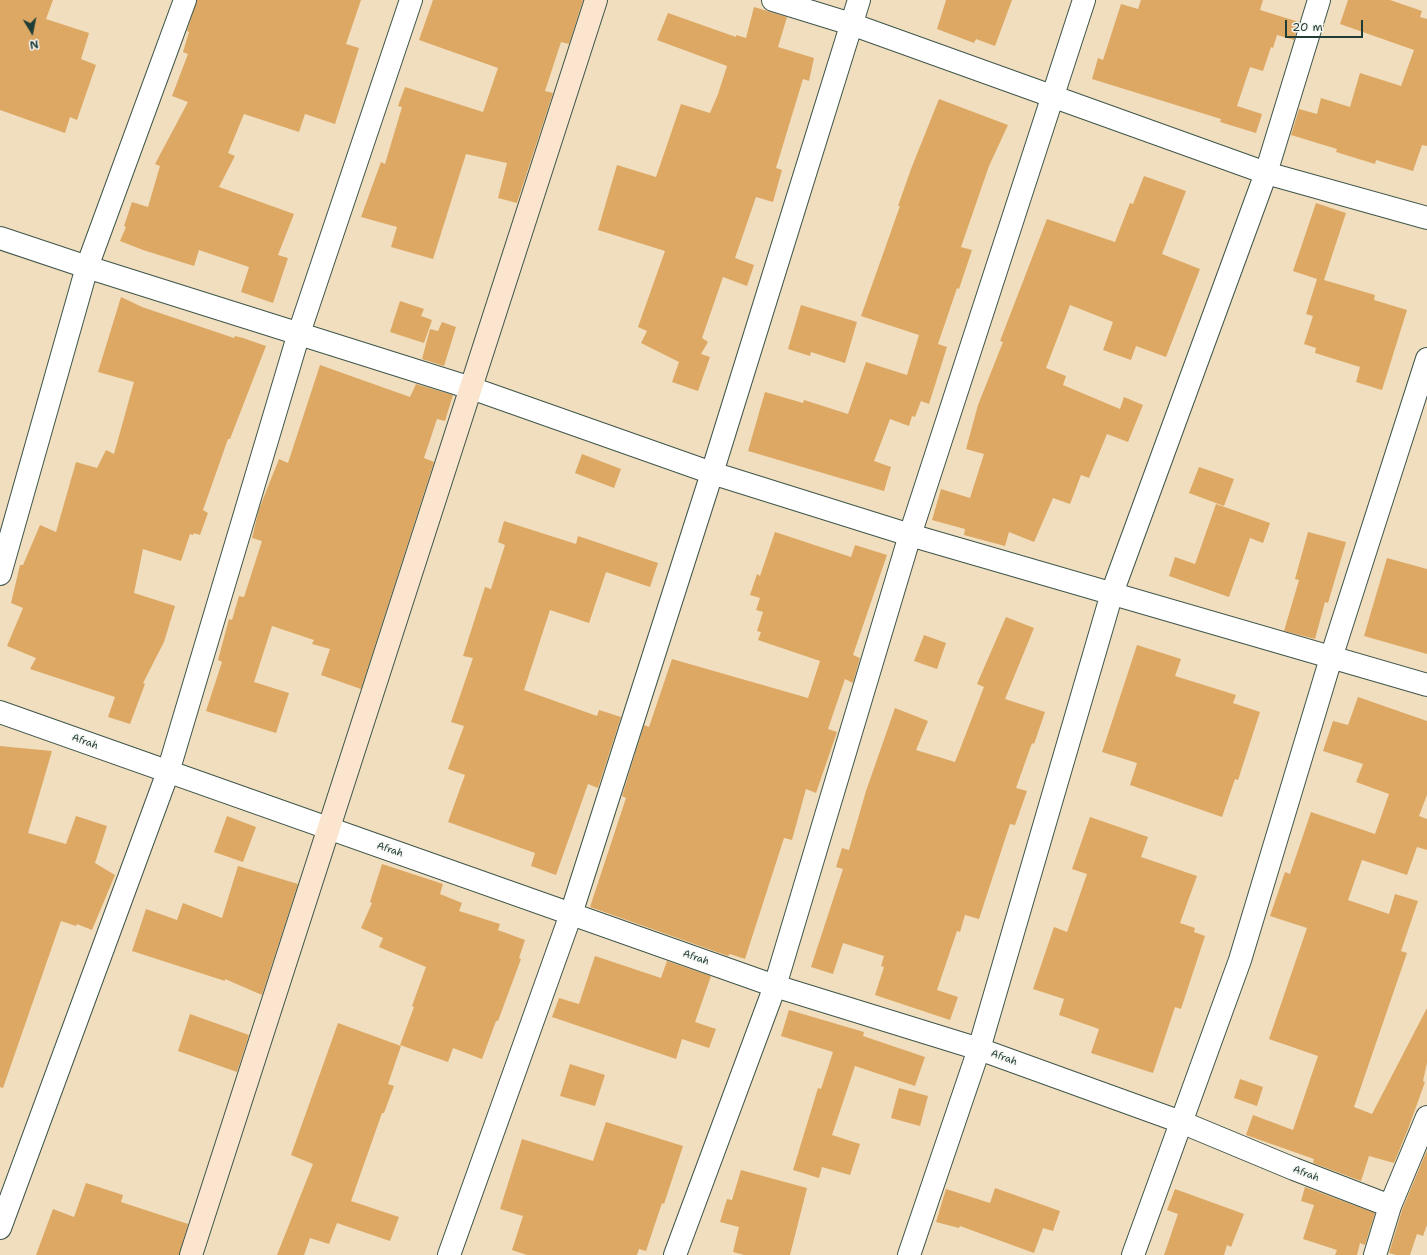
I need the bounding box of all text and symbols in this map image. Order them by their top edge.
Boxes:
north arrow [12,12,52,52]
scale bar [1287,12,1365,38]
text: 20 m [1292,19,1323,35]
text: N [29,36,40,52]
street label: Afrah [70,732,100,752]
street label: Afrah [375,840,405,860]
street label: Afrah [681,948,711,968]
street label: Afrah [989,1048,1019,1068]
street label: Afrah [1291,1164,1321,1184]

